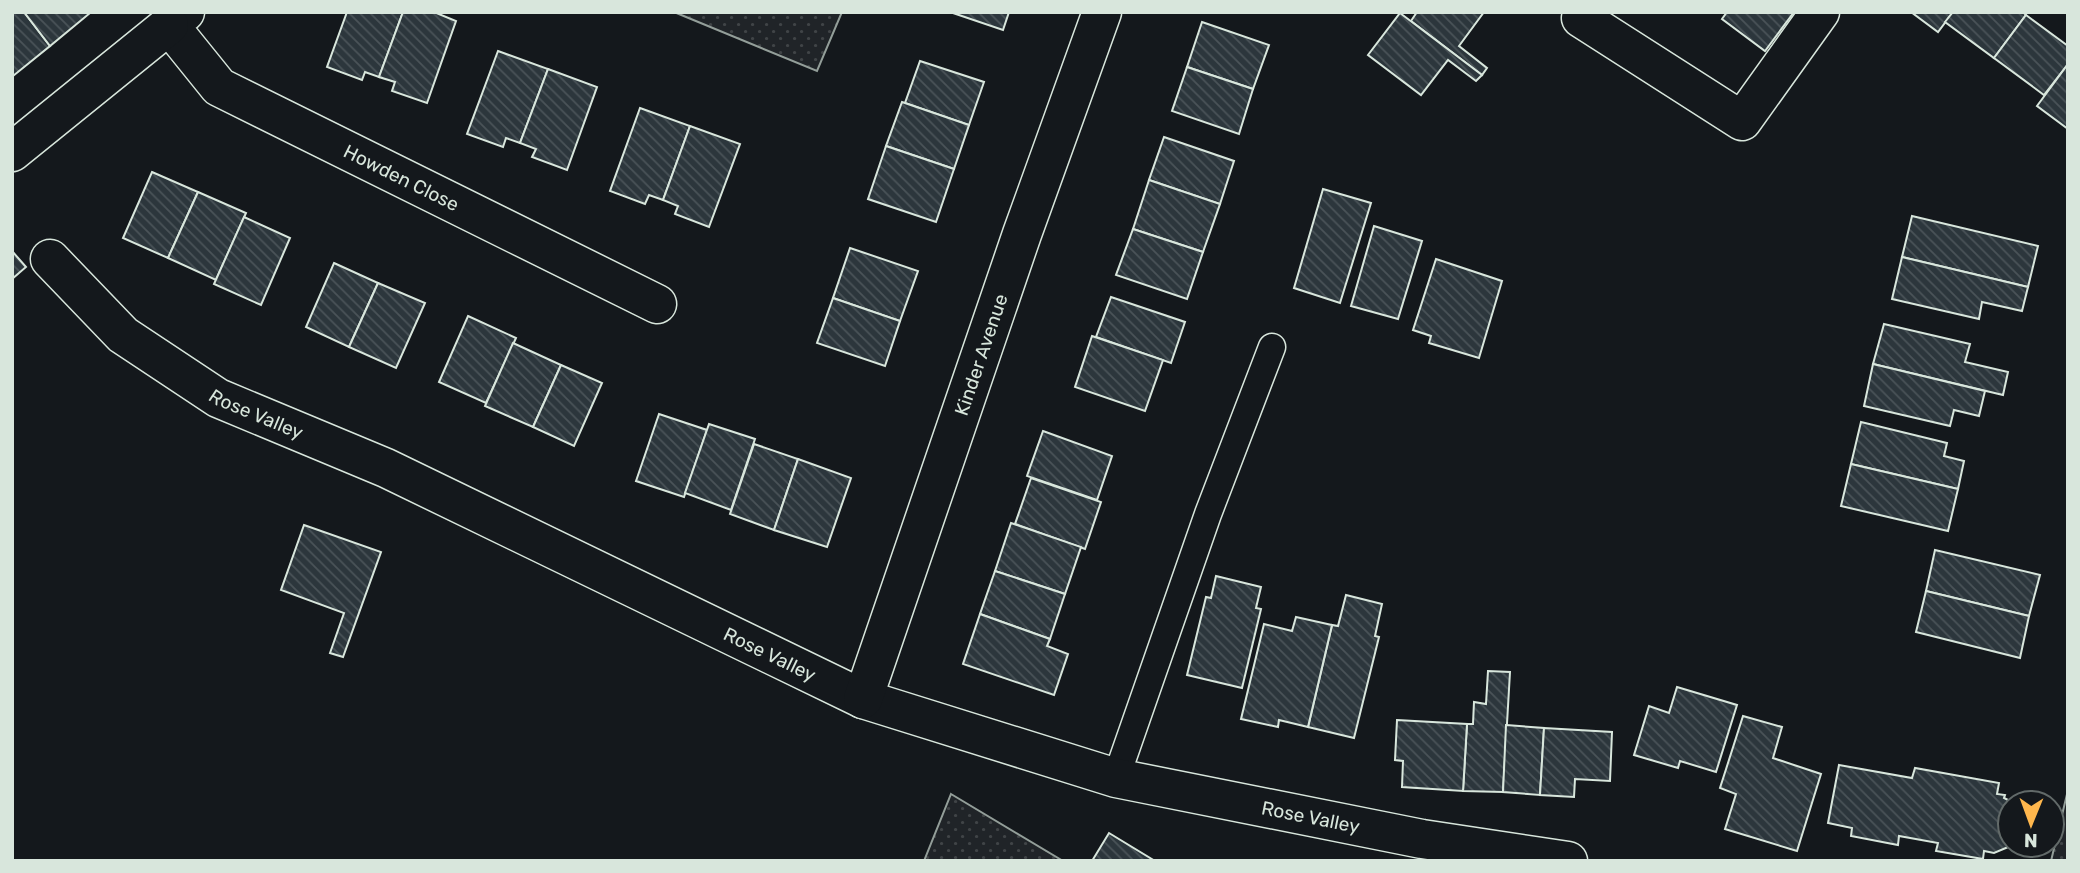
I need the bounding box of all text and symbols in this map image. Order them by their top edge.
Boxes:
street label: Howden Close [340,139,463,216]
street label: Kinder Avenue [949,291,1012,418]
street label: Rose Valley [205,384,307,444]
street label: Rose Valley [720,622,820,686]
north arrow [1996,789,2066,859]
street label: Rose Valley [1260,796,1362,838]
text: N [2024,829,2038,852]

